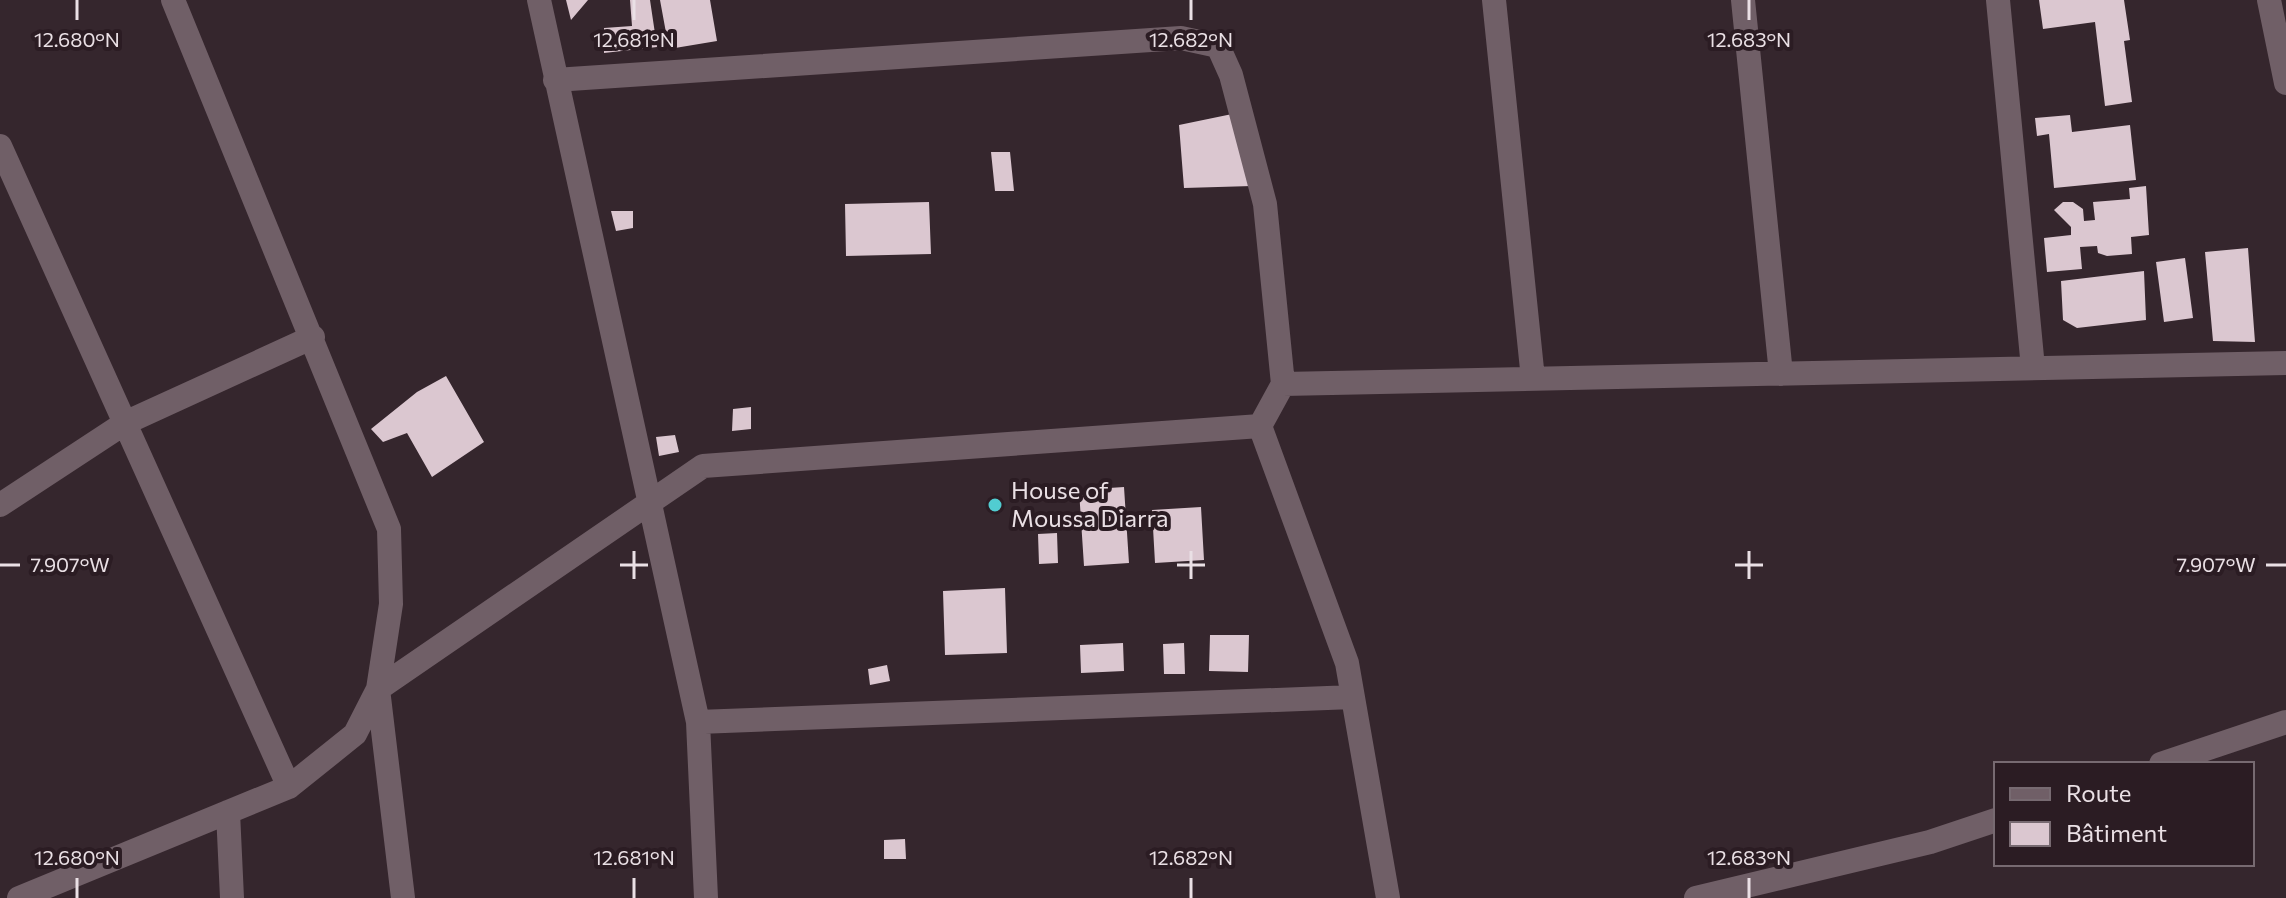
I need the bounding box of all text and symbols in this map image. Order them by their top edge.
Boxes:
text: 12.680°N [34,27,120,51]
text: 12.681°N [593,27,675,51]
text: 12.682°N [1149,27,1233,51]
text: 12.683°N [1707,27,1791,51]
place label: House of Moussa Diarra [1011,475,1169,532]
marker: House of Moussa Diarra [986,496,1004,514]
text: 7.907°W [30,552,110,576]
text: 7.907°W [2176,552,2256,576]
legend [1994,762,2254,866]
text: Route [2066,778,2131,807]
text: Bâtiment [2066,818,2167,847]
text: 12.680°N [34,845,120,869]
text: 12.681°N [593,845,675,869]
text: 12.682°N [1149,845,1233,869]
text: 12.683°N [1707,845,1791,869]

